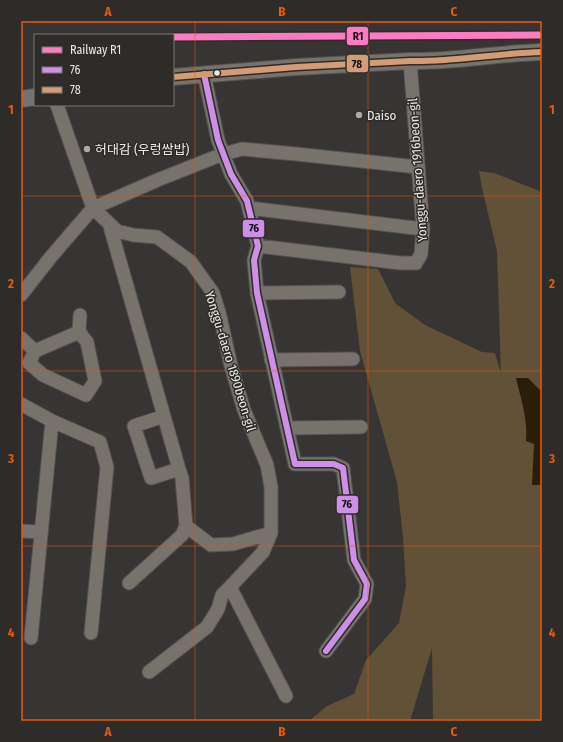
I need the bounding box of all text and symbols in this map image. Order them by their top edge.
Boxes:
text: A [103,4,112,19]
text: B [278,4,286,19]
text: C [451,4,458,19]
line badge: R1 [346,26,369,46]
text: R1 [353,30,363,43]
legend [34,34,174,106]
text: Railway R1 [70,43,121,57]
line badge: 78 [346,54,369,73]
text: 78 [352,58,362,71]
text: 76 [70,63,81,77]
unlabelled marker [212,68,222,78]
text: 78 [70,83,81,97]
street label: Yonggu-daero 1916beon-gil [405,97,430,242]
text: 1 [8,102,14,117]
text: 1 [549,102,555,117]
place label: Daiso [367,108,397,123]
marker: Daiso [354,110,364,120]
place label: 허대감 (우렁쌈밥) [95,142,190,157]
marker: 허대감 (우렁쌈밥) [82,144,92,154]
line badge: 76 [242,219,265,238]
text: 76 [249,222,259,235]
text: 2 [7,276,14,291]
text: 2 [548,276,555,291]
street label: Yonggu-daero 1890beon-gil [202,289,259,434]
text: 3 [7,451,14,466]
text: 3 [548,451,555,466]
line badge: 76 [336,495,359,514]
text: 76 [342,498,352,511]
text: 4 [8,625,15,640]
text: 4 [549,625,556,640]
text: A [103,724,112,739]
text: B [278,724,286,739]
text: C [451,724,458,739]

